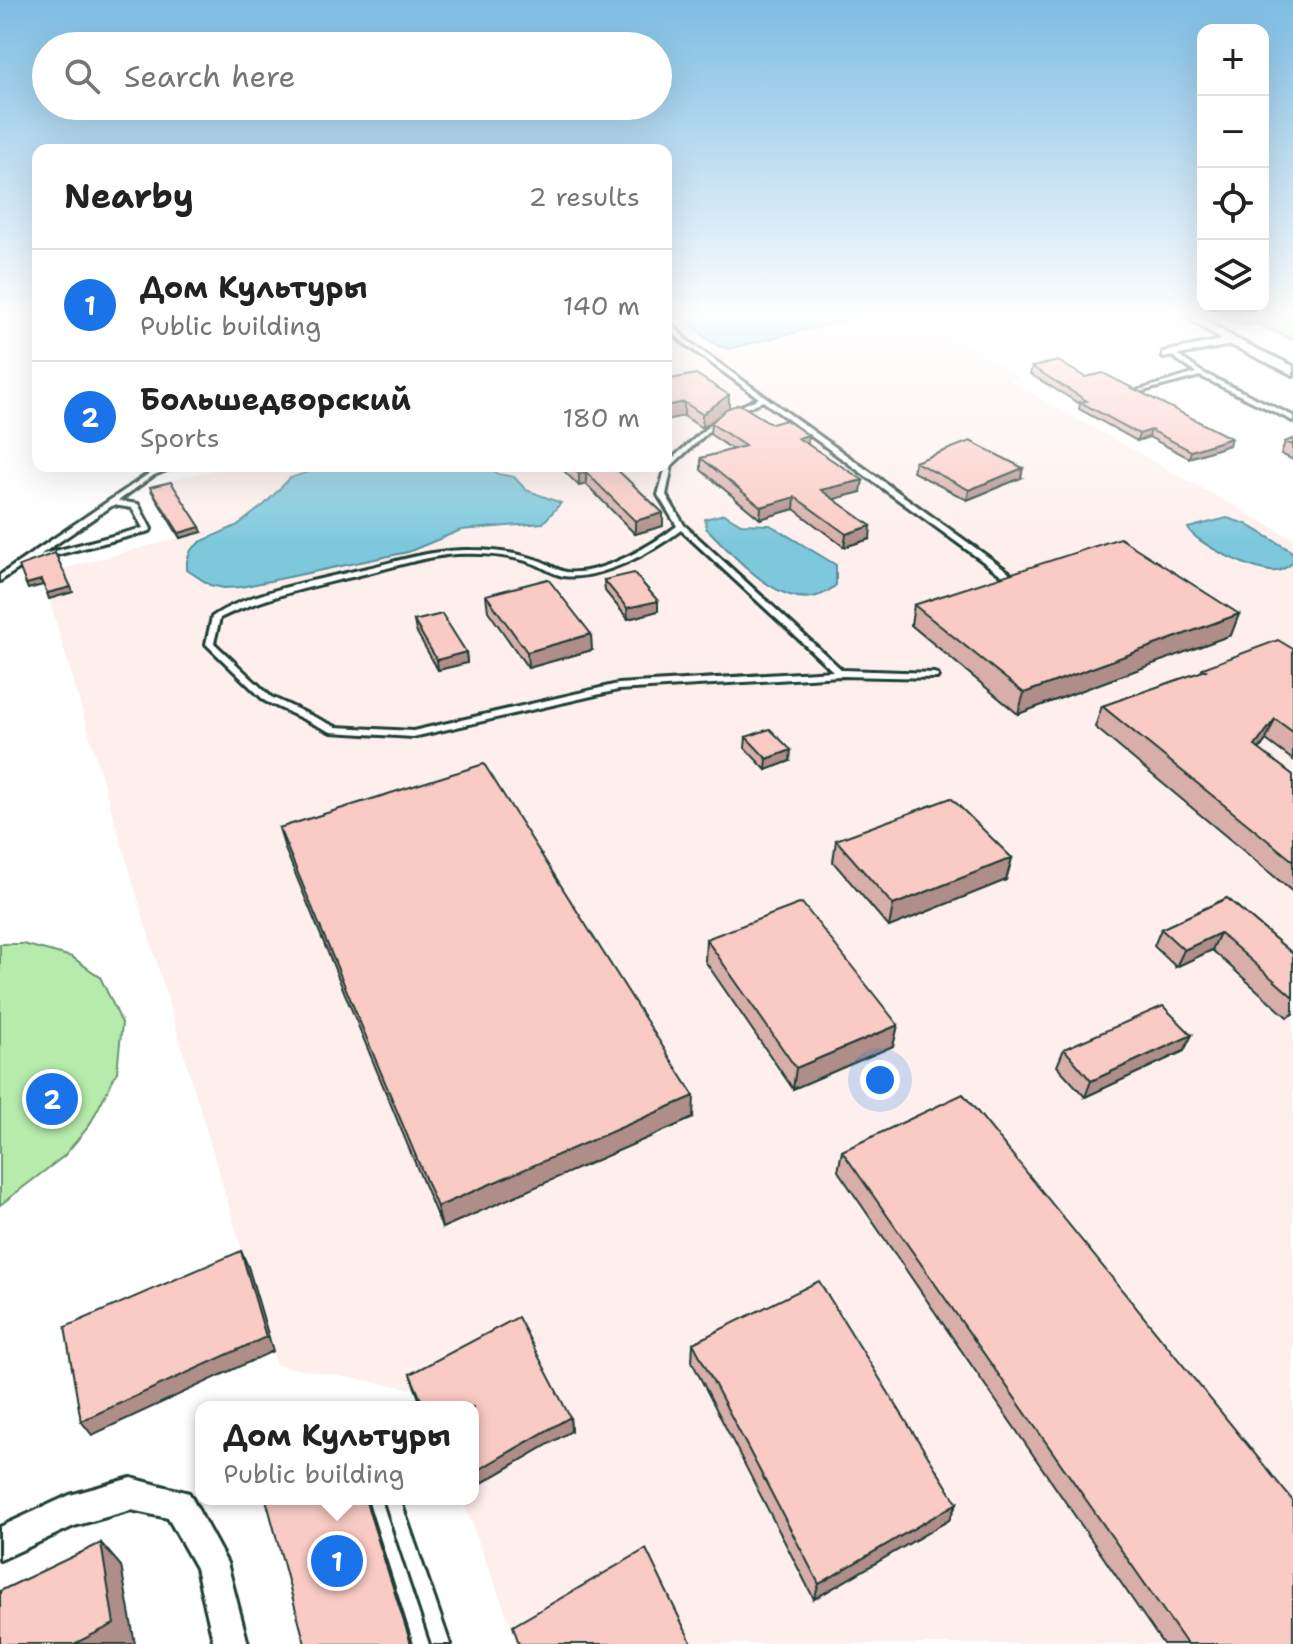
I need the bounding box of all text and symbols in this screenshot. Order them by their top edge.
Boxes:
map controls [1197,24,1269,312]
button: + [1197,24,1269,96]
search box [32,32,672,120]
icon: search [60,54,104,98]
text: Search here [124,56,295,97]
button: − [1197,96,1269,168]
button: locate [1197,168,1269,240]
text: Nearby [64,173,194,219]
text: 2 results [528,179,640,214]
button: layers [1197,240,1269,312]
text: Дом Культуры [140,267,367,308]
text: 1 [84,288,96,323]
text: 140 m [563,288,640,323]
text: Public building [140,308,321,343]
text: Большедворский [140,379,411,420]
text: 2 [81,400,99,435]
text: 180 m [562,400,640,435]
text: Sports [140,420,220,455]
your location [860,1060,900,1100]
pin: 2 [26,1069,78,1129]
popup [195,1401,479,1505]
text: Дом Культуры [223,1415,451,1456]
text: Public building [223,1456,404,1491]
pin: 1 [311,1531,363,1591]

